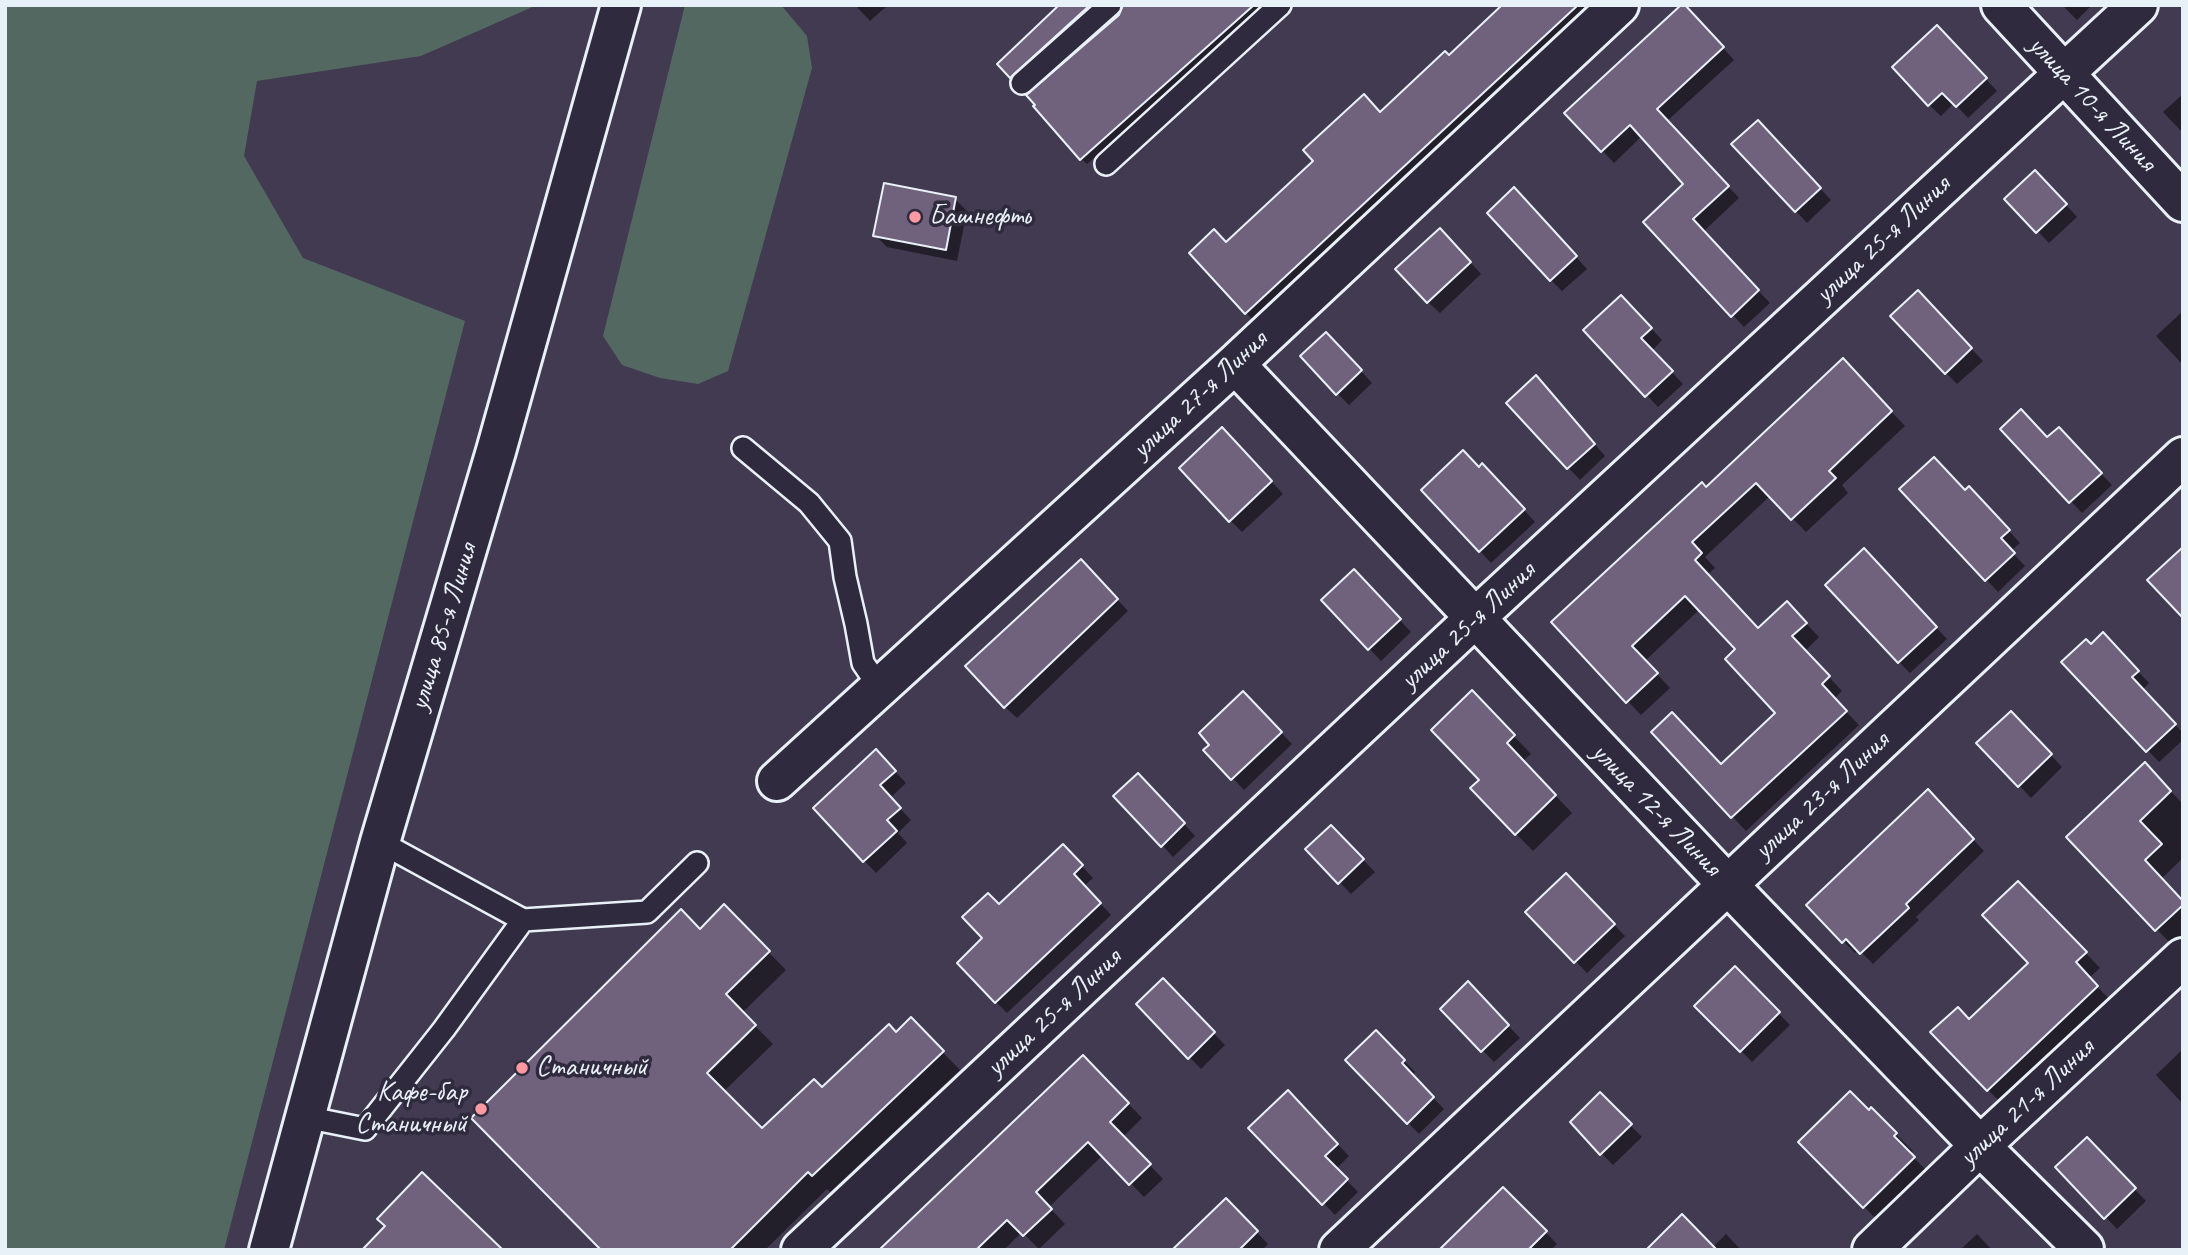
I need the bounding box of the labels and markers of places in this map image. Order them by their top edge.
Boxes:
place label: Башнефть [929,200,1030,234]
marker: Башнефть [907,209,923,225]
place label: Станичный [536,1051,648,1085]
marker: Станичный [514,1060,530,1076]
place label: Кафе-бар Станичный [355,1076,467,1142]
marker: Кафе-бар Станичный [473,1101,489,1117]

